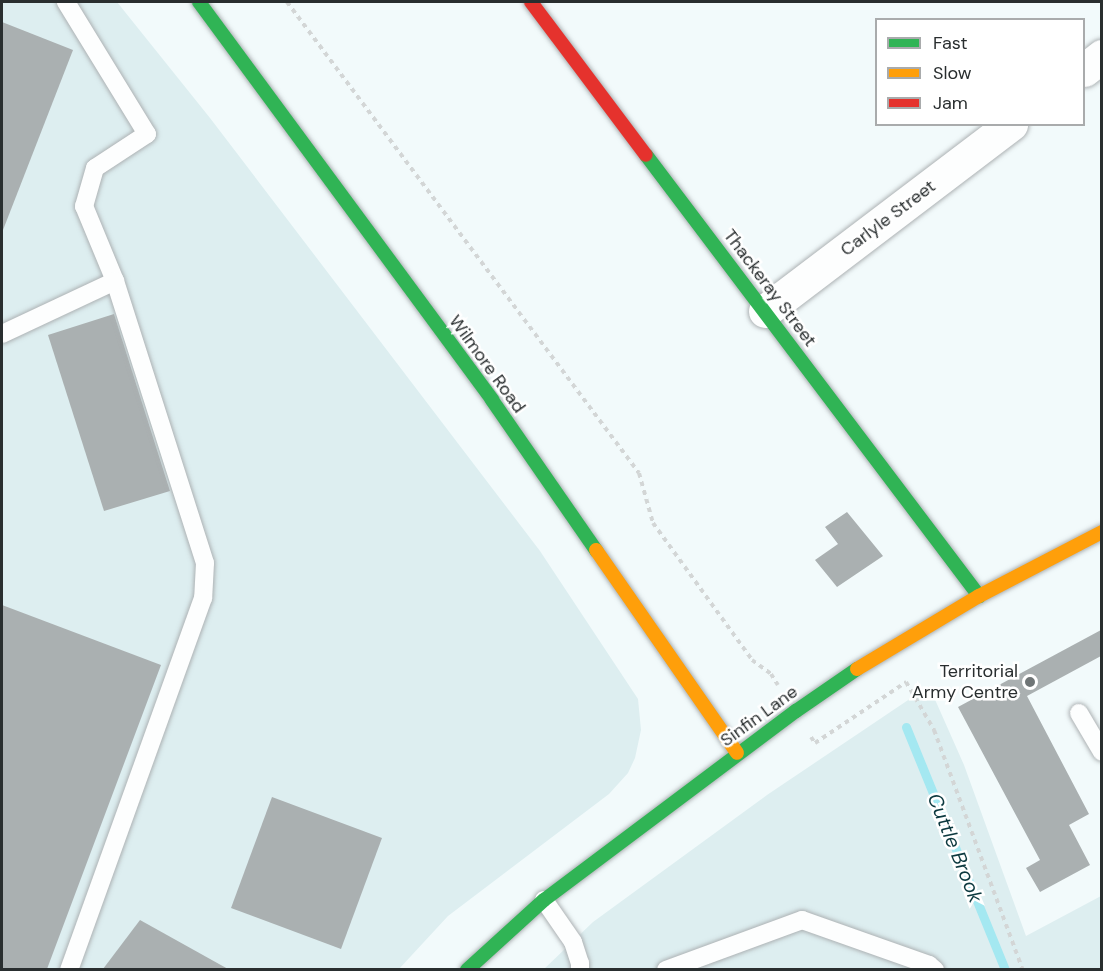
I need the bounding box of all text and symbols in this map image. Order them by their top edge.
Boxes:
legend [875,18,1085,126]
text: Fast [933,31,968,55]
text: Slow [933,61,972,85]
text: Jam [933,91,968,115]
street label: Carlyle Street [836,175,940,261]
street label: Thackeray Street [719,225,821,351]
street label: Wilmore Road [444,311,530,417]
place label: Territorial Army Centre [912,661,1018,704]
marker: Territorial Army Centre [1023,675,1037,689]
street label: Sinfin Lane [716,681,802,751]
water label: Cuttle Brook [922,790,988,906]

